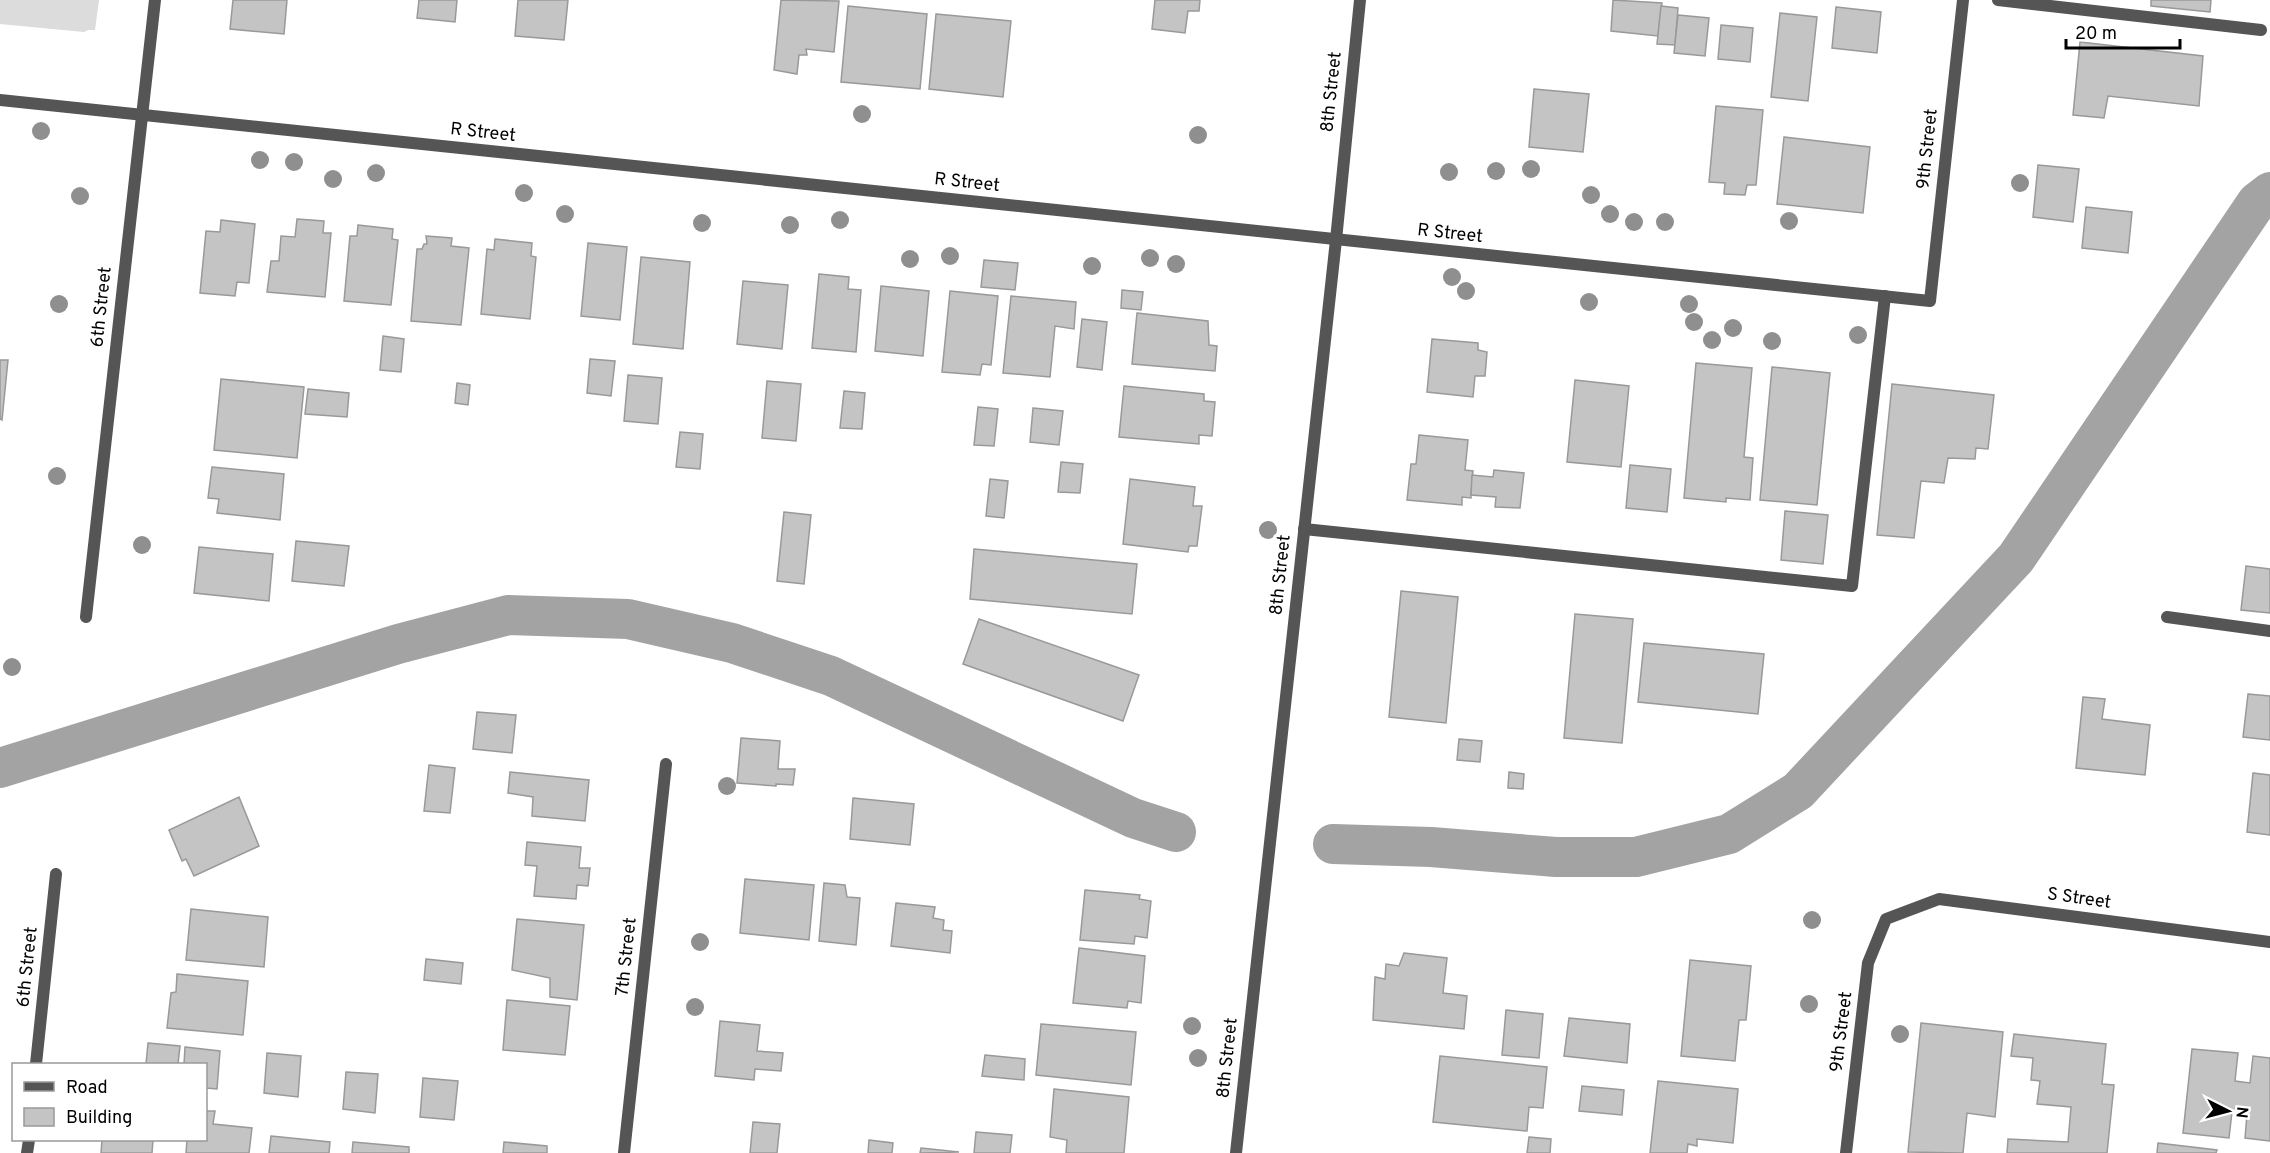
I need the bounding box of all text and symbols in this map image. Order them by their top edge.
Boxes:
scale bar [2066,12,2180,50]
text: 20 m [2075,23,2117,46]
street label: 8th Street [1316,50,1348,134]
street label: 9th Street [1912,107,1944,191]
street label: R Street [449,118,517,148]
street label: R Street [933,168,1001,198]
street label: R Street [1416,219,1484,249]
street label: 6th Street [86,265,118,349]
street label: 8th Street [1265,533,1297,617]
street label: S Street [2045,883,2113,915]
street label: 7th Street [611,916,643,998]
street label: 6th Street [12,925,44,1009]
street label: 9th Street [1826,990,1858,1074]
street label: 8th Street [1212,1016,1244,1100]
legend [12,1063,207,1141]
text: Road [66,1077,108,1100]
north arrow [2198,1081,2258,1141]
text: N [2230,1106,2251,1119]
text: Building [66,1107,132,1130]

